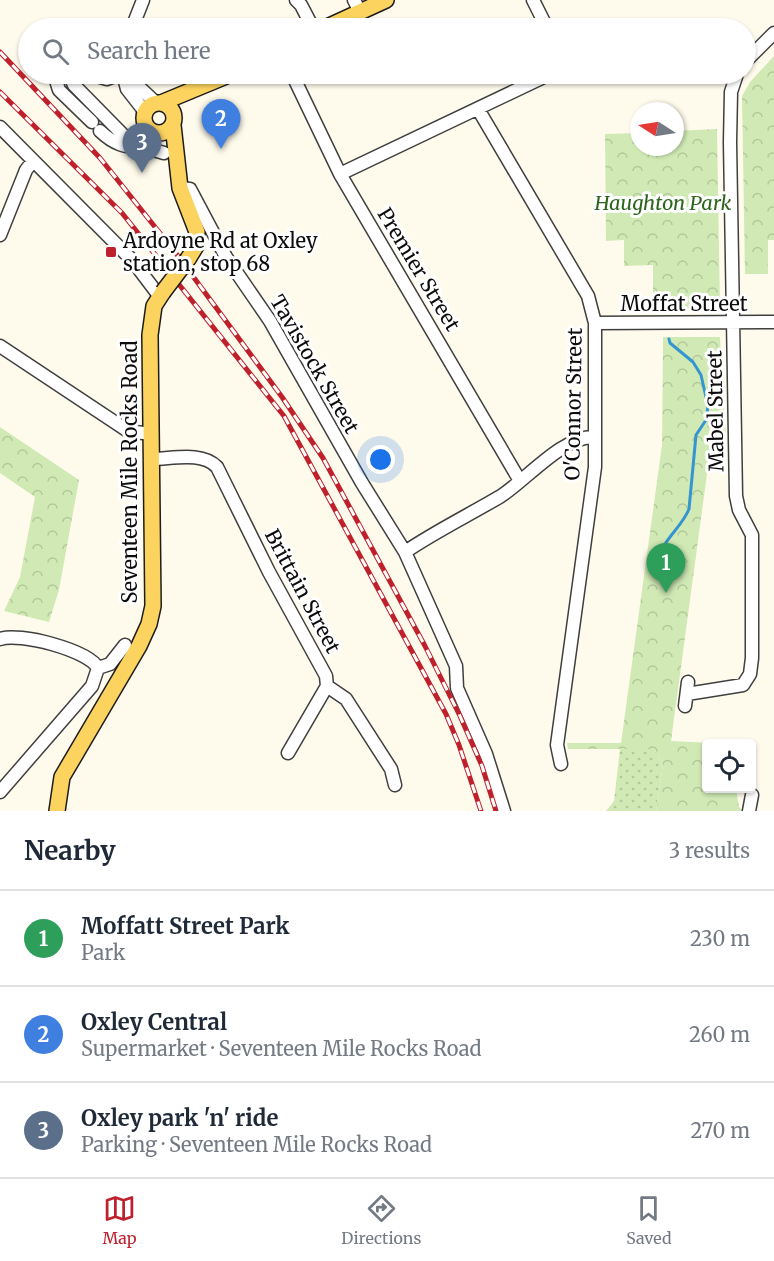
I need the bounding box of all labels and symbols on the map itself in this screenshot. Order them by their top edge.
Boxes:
pin: 2 [202,100,240,149]
north arrow [630,102,684,156]
pin: 3 [122,124,162,173]
park label: Haughton Park [594,190,732,215]
street label: Premier Street [372,203,466,335]
place label: Ardoyne Rd at Oxley station, stop 68 [122,228,318,276]
marker: Ardoyne Rd at Oxley station, stop 68 [104,245,118,259]
street label: Tavistock Street [265,290,365,438]
street label: Moffat Street [621,291,748,316]
street label: O'Connor Street [559,327,587,481]
street label: Seventeen Mile Rocks Road [117,340,142,604]
street label: Mabel Street [701,350,729,472]
your location [366,445,395,474]
street label: Brittain Street [260,525,346,657]
pin: 1 [646,544,686,593]

